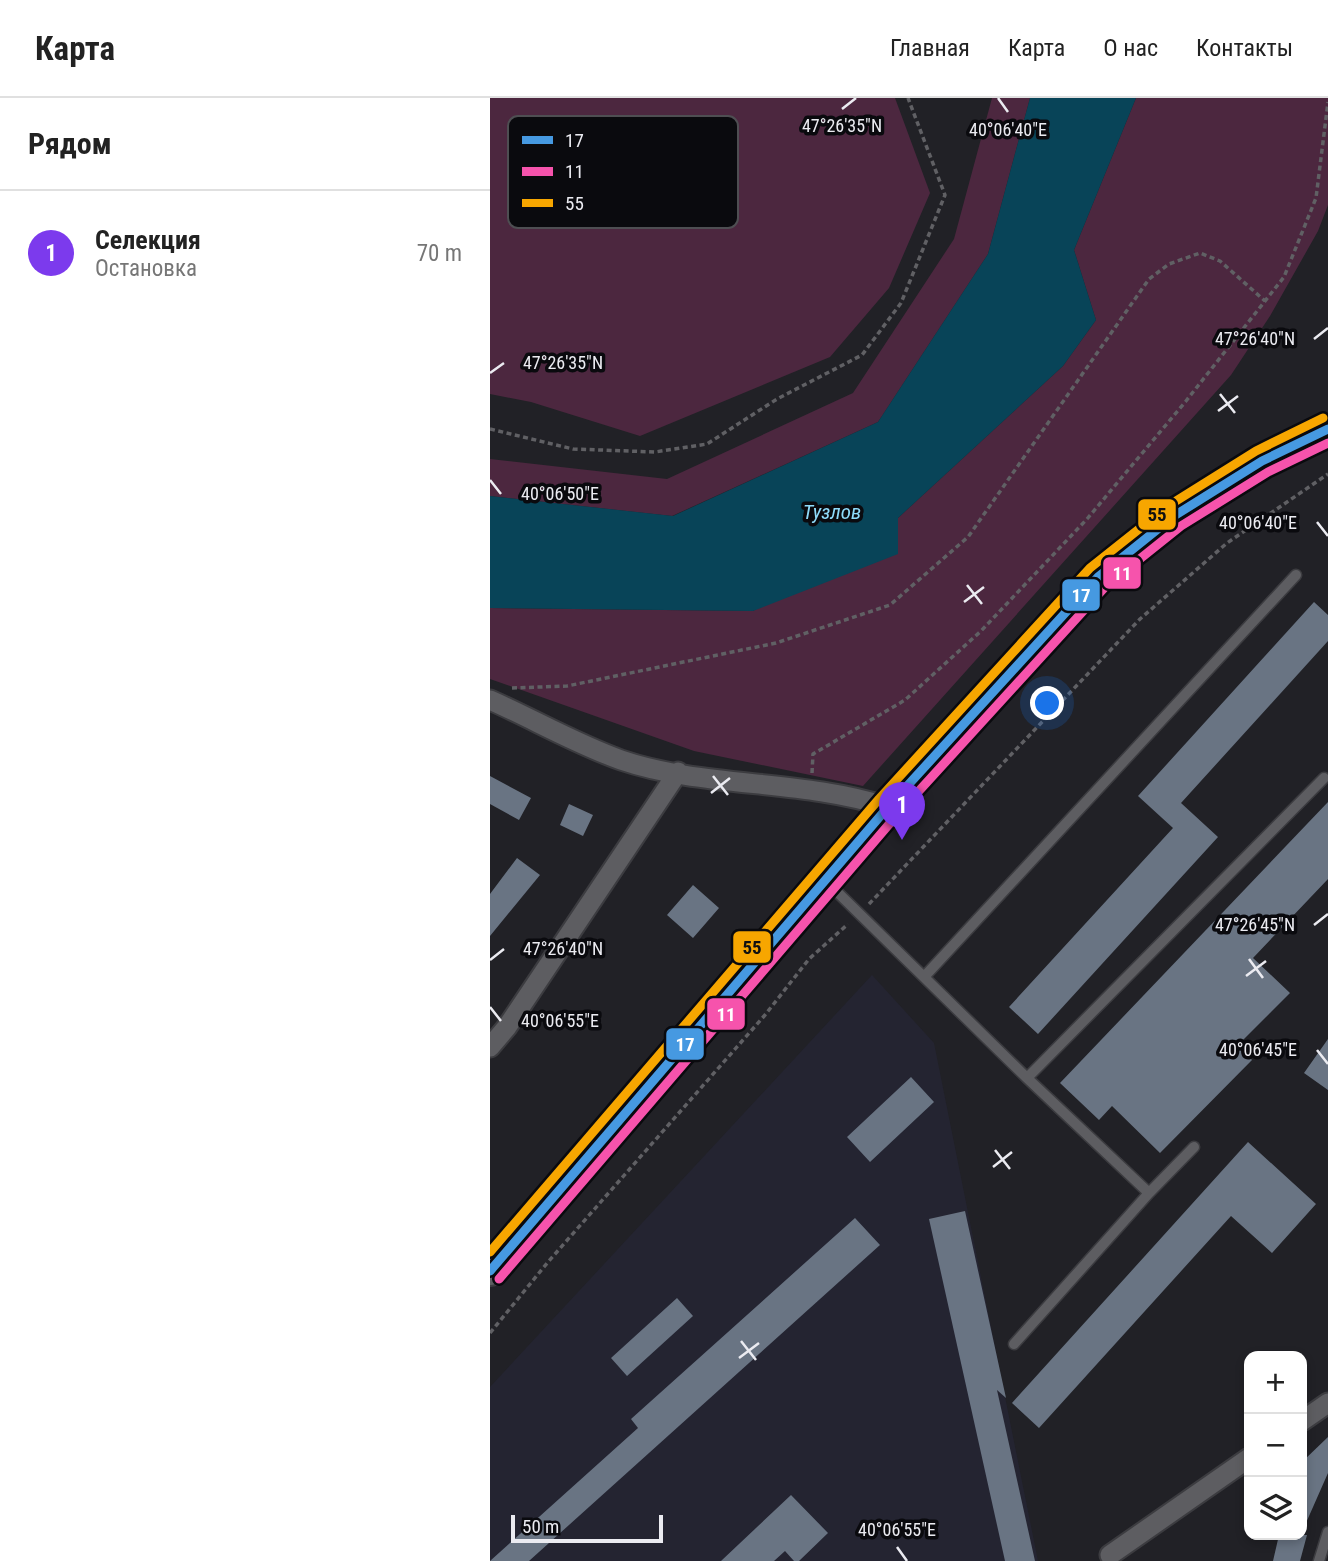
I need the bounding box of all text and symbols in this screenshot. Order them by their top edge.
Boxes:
text: Карта [35,29,115,68]
text: Главная [890,34,970,62]
text: Карта [1008,34,1065,62]
text: О нас [1103,34,1158,62]
text: Контакты [1196,34,1293,62]
text: 47°26'35"N [802,115,882,136]
legend [508,116,738,228]
text: 40°06'40"E [969,119,1047,140]
text: Рядом [28,126,112,161]
text: 17 [565,129,584,152]
text: 11 [565,160,584,183]
text: 55 [565,192,584,215]
text: Селекция [95,225,201,255]
text: 1 [45,240,57,267]
text: 70 m [417,240,462,267]
text: Остановка [95,255,197,282]
text: 47°26'40"N [1215,328,1295,349]
text: 47°26'35"N [523,352,603,373]
text: 40°06'50"E [521,483,599,504]
line badge: 55 [1137,498,1177,531]
water label: Тузлов [803,500,861,524]
text: 55 [1147,503,1167,526]
text: 40°06'40"E [1219,512,1297,533]
line badge: 11 [1102,556,1142,590]
text: 11 [1112,562,1132,585]
line badge: 17 [1061,578,1101,612]
text: 17 [1071,584,1091,607]
your location [1030,686,1064,720]
pin: 1 [879,782,925,840]
text: 47°26'45"N [1215,914,1295,935]
line badge: 55 [732,930,772,964]
text: 55 [742,936,762,959]
text: 47°26'40"N [523,938,603,959]
line badge: 11 [706,997,746,1031]
text: 11 [716,1003,736,1026]
text: 40°06'55"E [521,1010,599,1031]
line badge: 17 [665,1027,705,1061]
text: 17 [675,1033,695,1056]
text: 40°06'45"E [1219,1039,1297,1060]
map controls [1244,1351,1307,1540]
button: + [1244,1351,1307,1414]
button: − [1244,1414,1307,1477]
button: layers [1244,1477,1307,1540]
scale bar [511,1512,663,1544]
text: 50 m [522,1515,559,1538]
text: 40°06'55"E [858,1519,936,1540]

